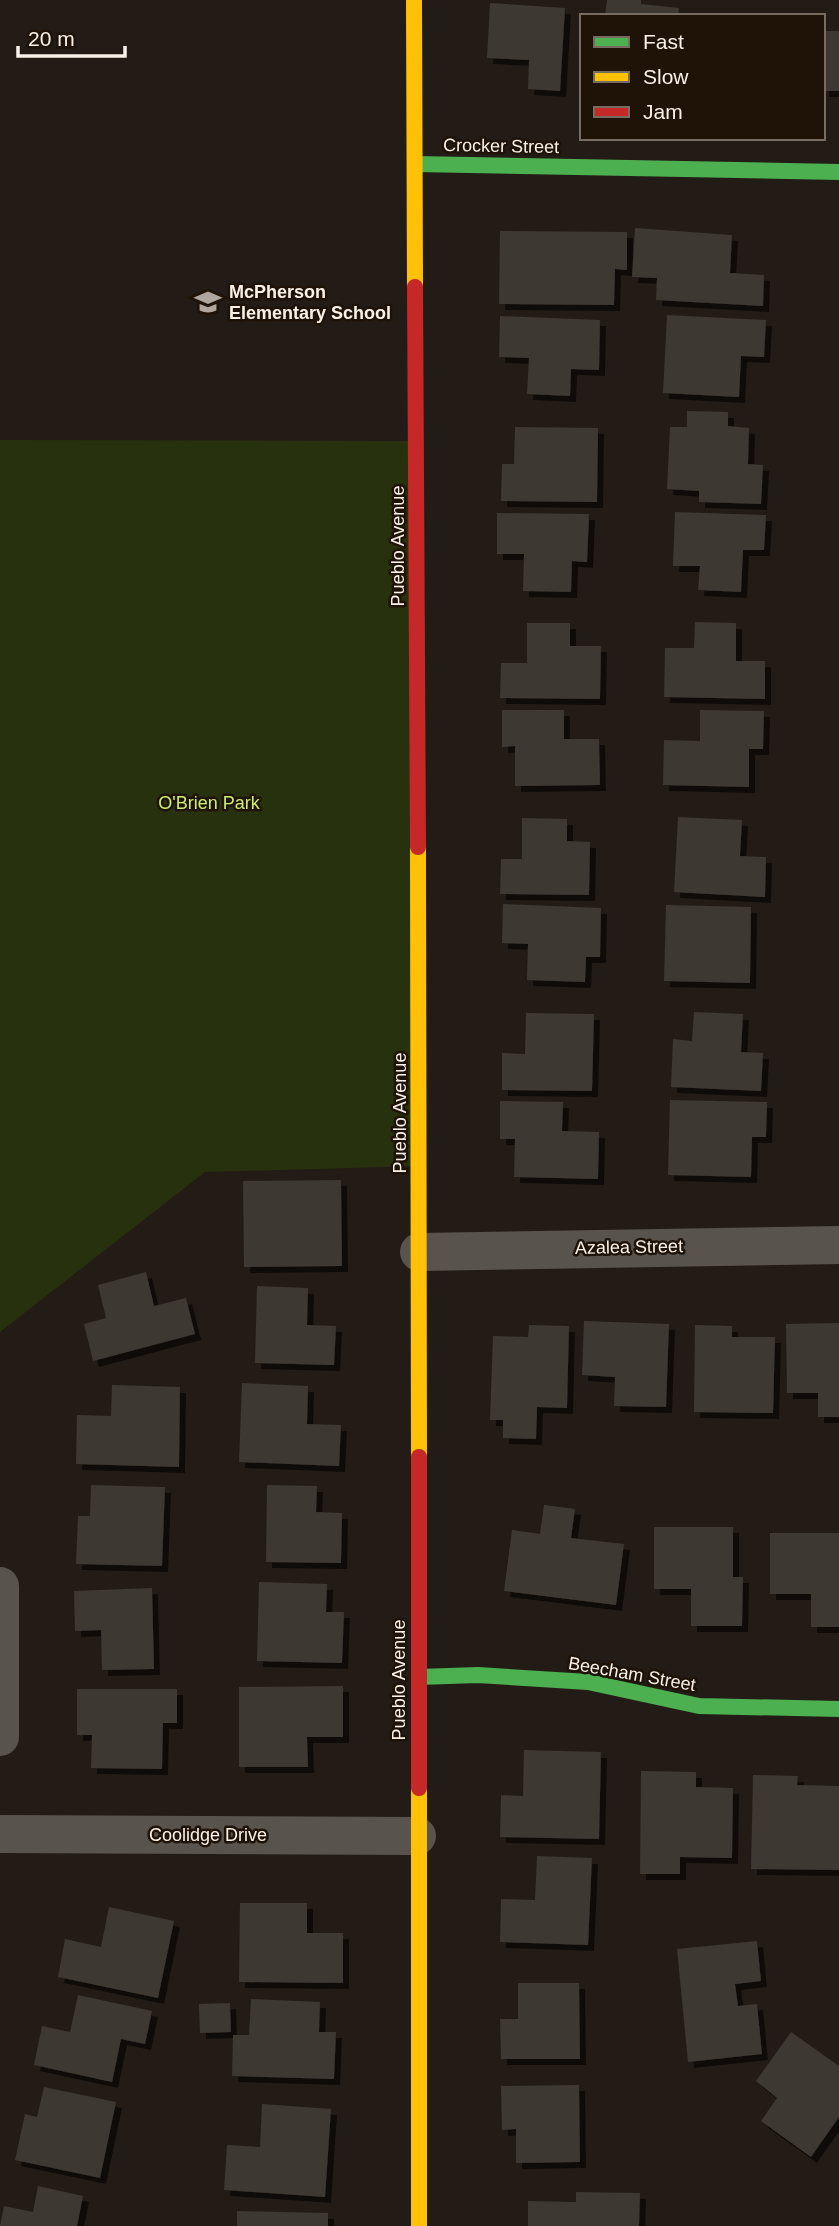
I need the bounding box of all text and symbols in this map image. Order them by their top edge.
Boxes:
scale bar [18,14,124,58]
legend [580,14,825,140]
text: 20 m [28,27,75,50]
text: Fast [643,30,684,53]
text: Slow [643,65,689,88]
text: Jam [643,100,683,123]
street label: Crocker Street [443,135,559,157]
place label: McPherson Elementary School [229,282,391,323]
school or university icon: McPherson Elementary School [193,287,223,317]
street label: Pueblo Avenue [388,486,408,606]
park label: O'Brien Park [158,793,261,813]
street label: Pueblo Avenue [390,1053,410,1173]
street label: Azalea Street [575,1236,683,1258]
street label: Pueblo Avenue [389,1620,409,1740]
street label: Beecham Street [567,1653,697,1695]
street label: Coolidge Drive [149,1825,267,1845]

